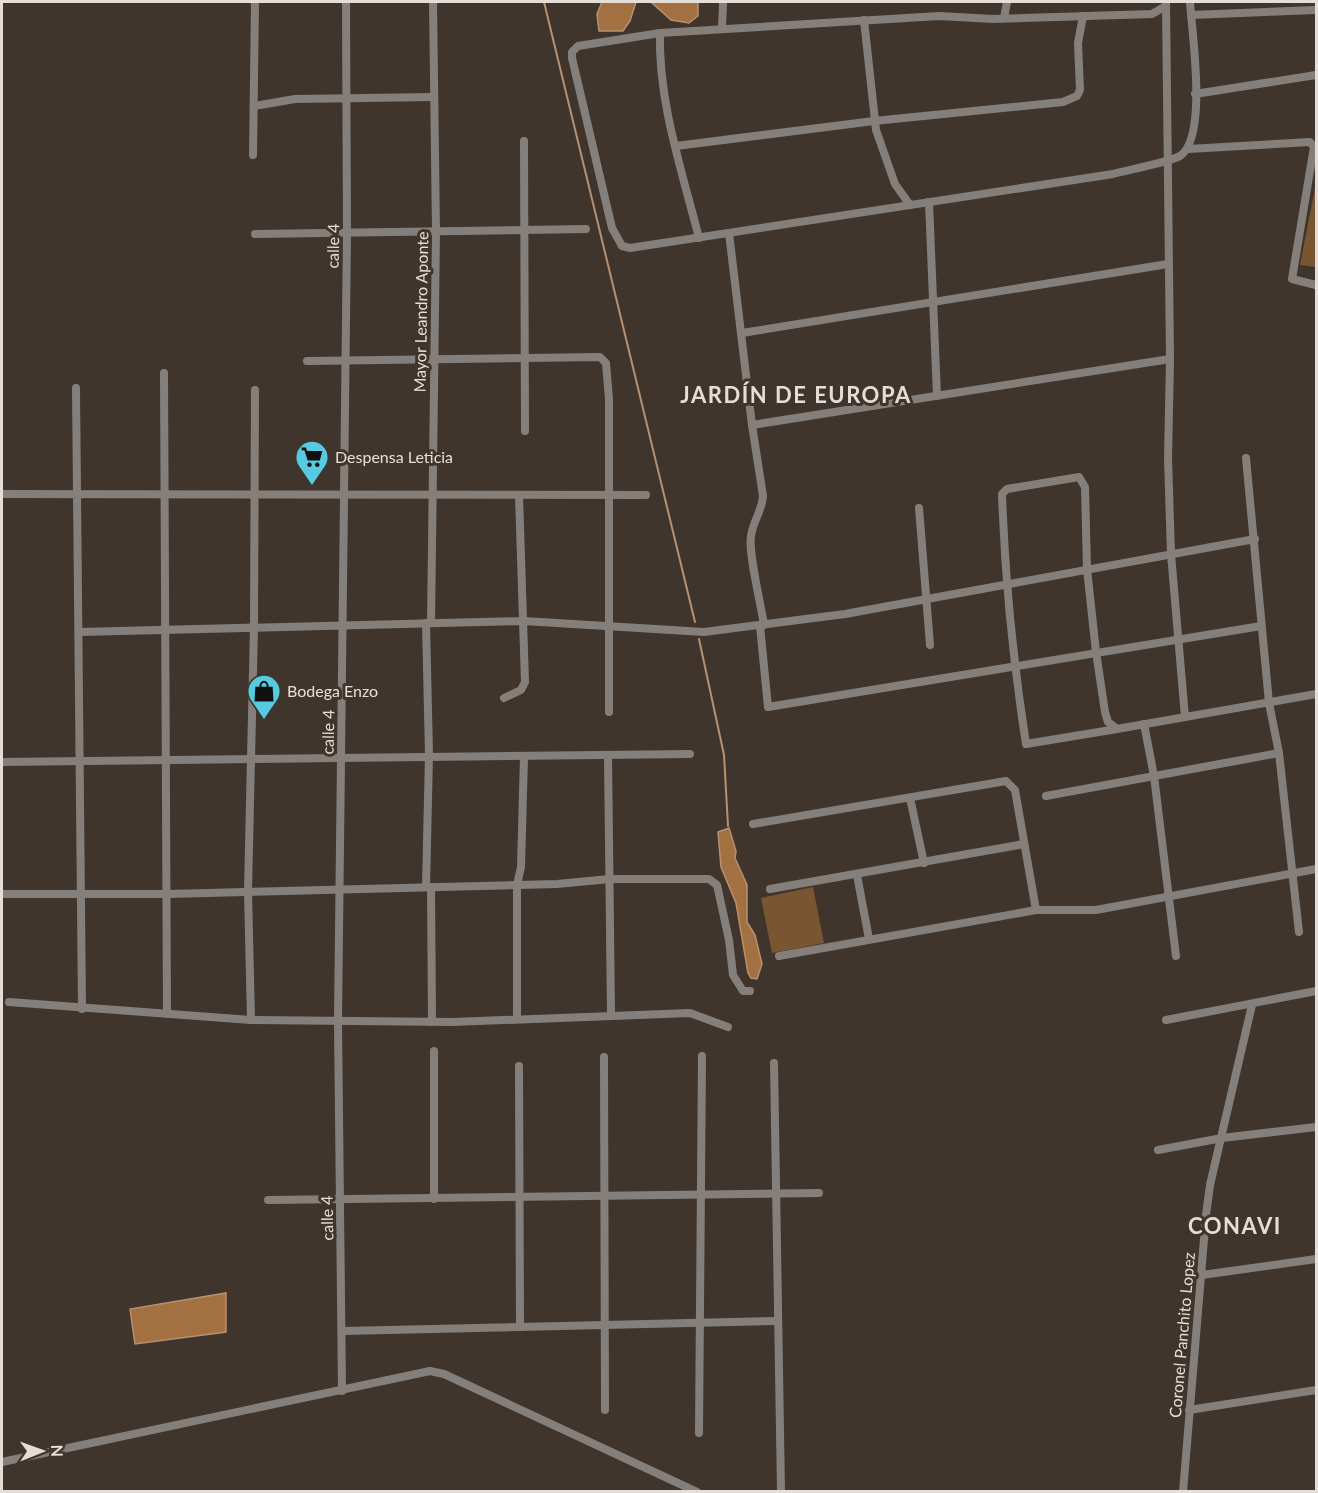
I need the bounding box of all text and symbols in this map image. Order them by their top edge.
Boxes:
street label: calle 4 [323,223,342,269]
street label: Mayor Leandro Aponte [410,231,431,393]
district label: JARDÍN DE EUROPA [680,381,912,408]
supermarket icon: Despensa Leticia [294,439,330,486]
place label: Despensa Leticia [335,447,453,466]
shop icon: Bodega Enzo [246,673,282,720]
place label: Bodega Enzo [287,681,378,700]
street label: calle 4 [318,709,337,755]
street label: calle 4 [317,1195,336,1241]
district label: CONAVI [1188,1212,1282,1239]
street label: Coronel Panchito Lopez [1165,1251,1198,1419]
north arrow [12,1421,72,1481]
text: N [48,1444,67,1457]

